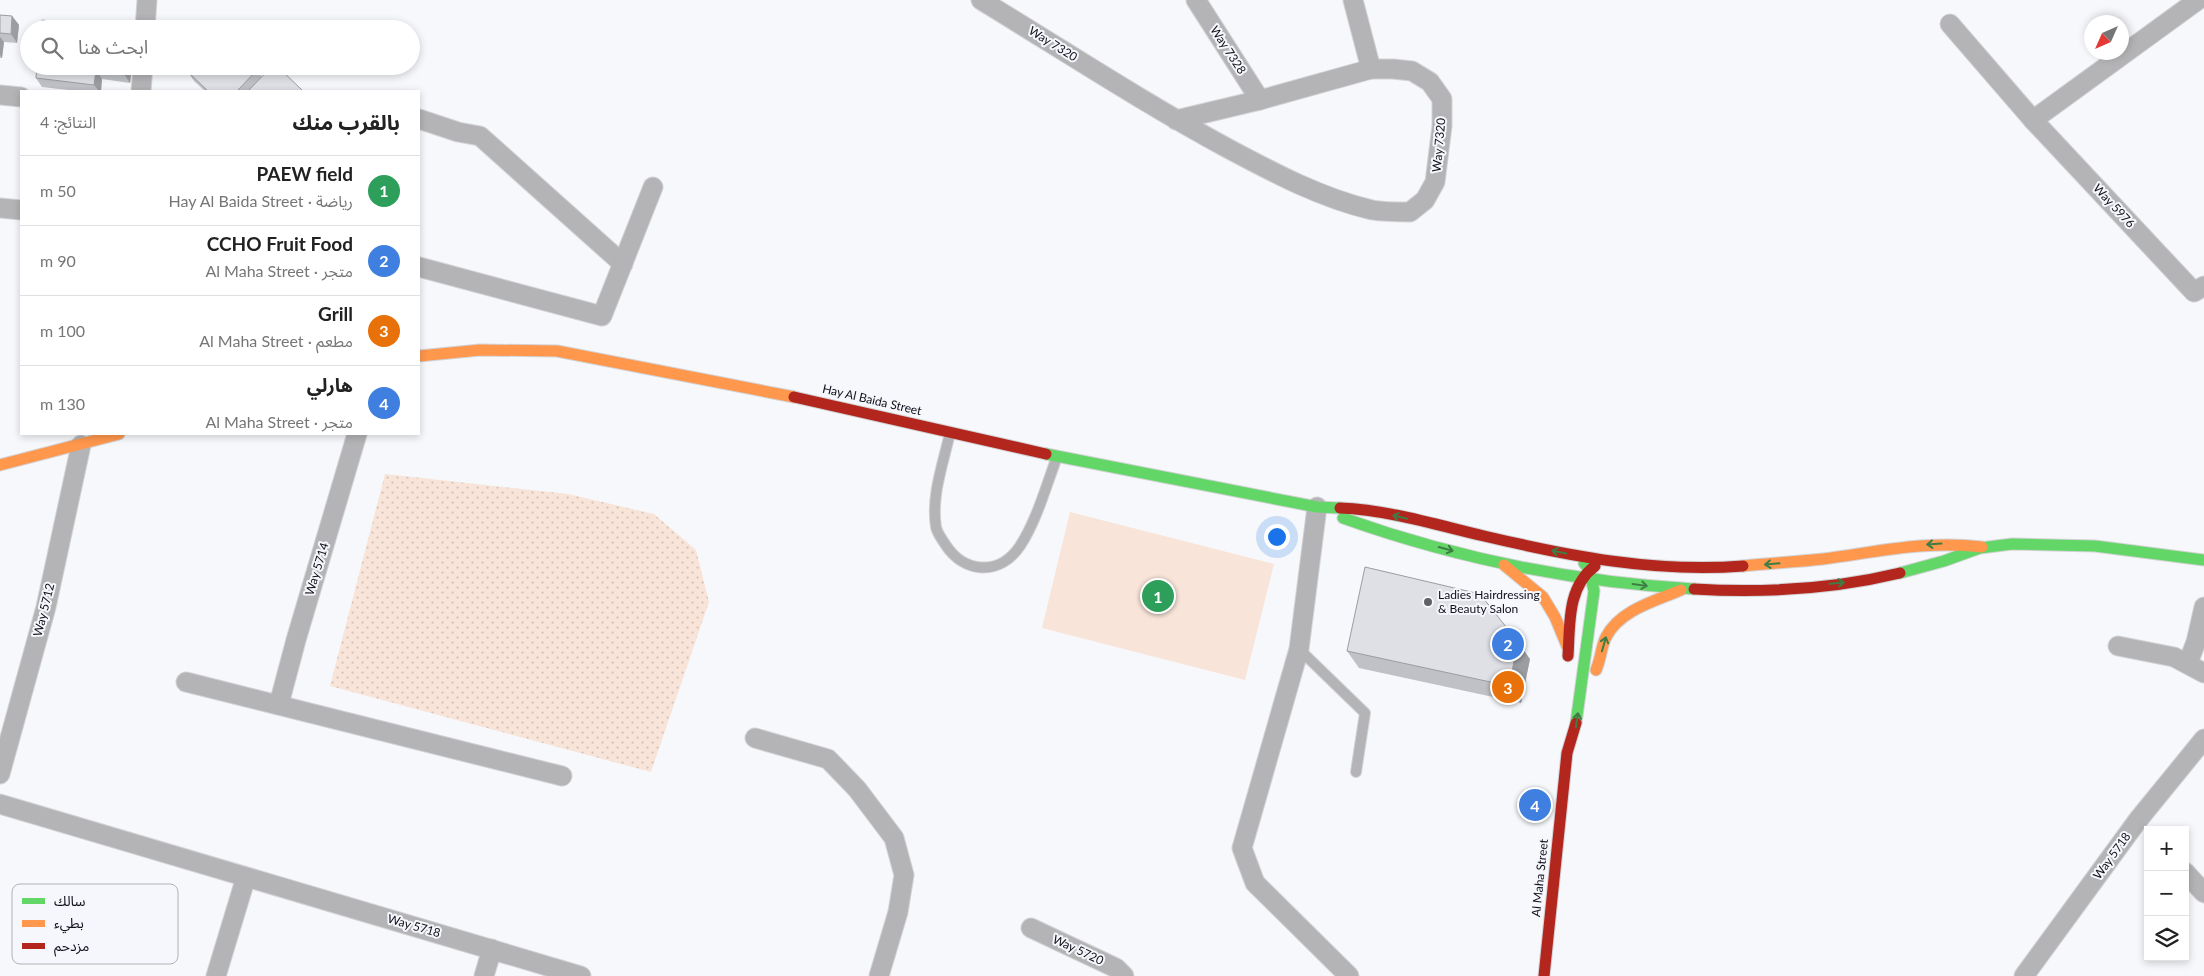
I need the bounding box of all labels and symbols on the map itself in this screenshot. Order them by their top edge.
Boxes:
north arrow [2084,15,2129,60]
street label: Way 7320 [1026,23,1080,64]
street label: Way 7328 [1207,23,1250,77]
street label: Way 7320 [1429,117,1448,173]
street label: Way 5976 [2090,181,2138,231]
street label: Hay Al Baida Street [821,381,924,418]
one-way arrow [1393,512,1409,521]
your location [1264,524,1290,550]
one-way arrow [1926,539,1942,548]
street label: Way 5714 [301,541,332,597]
one-way arrow [1438,545,1454,555]
one-way arrow [1551,547,1567,556]
one-way arrow [1765,559,1781,569]
pin: 1 [1142,577,1174,615]
one-way arrow [1829,579,1845,588]
one-way arrow [1632,580,1648,590]
street label: Way 5712 [30,582,57,638]
place label: Ladies Hairdressing & Beauty Salon [1438,587,1540,616]
marker: Ladies Hairdressing & Beauty Salon [1422,596,1434,608]
pin: 2 [1492,625,1524,663]
one-way arrow [1600,636,1610,652]
pin: 3 [1492,668,1524,706]
one-way arrow [1572,712,1582,728]
pin: 4 [1519,786,1551,824]
street label: Way 5718 [2090,829,2134,882]
street label: Al Maha Street [1528,838,1551,918]
legend [12,884,178,964]
text: سالك [54,892,86,909]
street label: Way 5718 [386,911,442,940]
text: بطيء [54,914,84,934]
street label: Way 5720 [1050,931,1106,968]
text: مزدحم [54,937,89,957]

